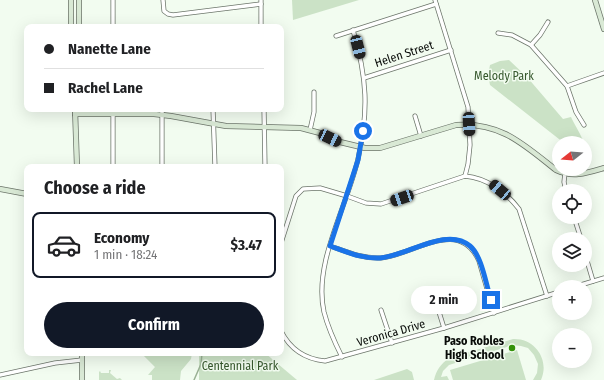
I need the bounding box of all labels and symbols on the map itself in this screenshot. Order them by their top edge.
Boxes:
car [349,34,367,60]
street label: Helen Street [373,38,435,70]
park label: Melody Park [474,69,534,83]
car [462,112,476,136]
route start [354,122,372,140]
car [317,127,343,149]
north arrow [552,136,592,176]
car [487,178,513,202]
car [389,188,415,208]
callout: 2 min [411,286,477,314]
route end [482,291,500,309]
street label: Veronica Drive [355,317,427,349]
place label: Paso Robles High School [444,334,505,362]
marker: Paso Robles High School [507,343,517,353]
park label: Centennial Park [202,359,279,373]

